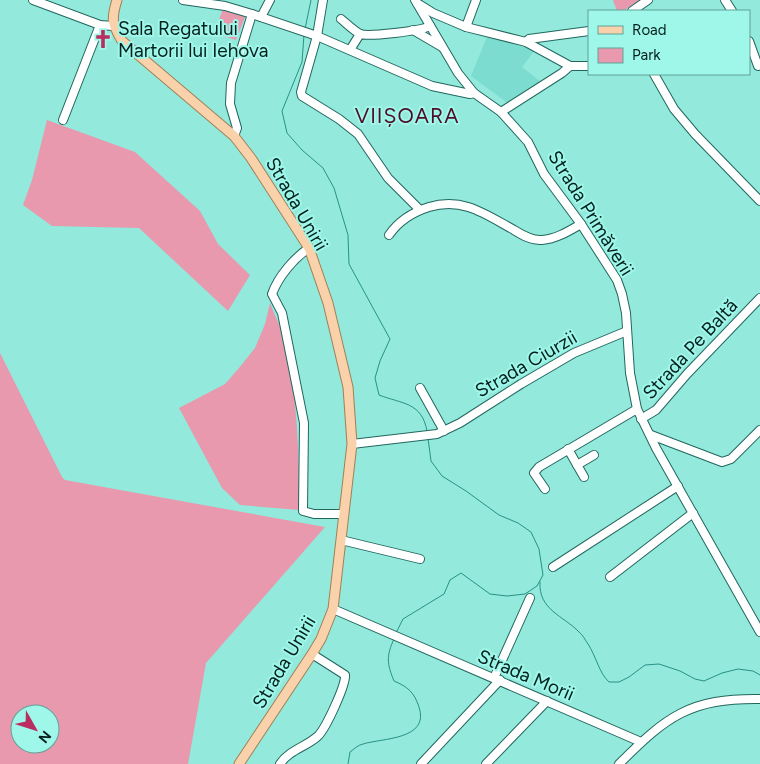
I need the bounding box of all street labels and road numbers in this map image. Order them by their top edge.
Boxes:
street label: Strada Primăverii [543,146,639,280]
street label: Strada Unirii [261,153,333,255]
street label: Strada Pe Baltă [638,294,742,404]
street label: Strada Ciurzii [471,326,581,402]
street label: Strada Unirii [247,611,321,713]
street label: Strada Morii [474,644,578,706]

